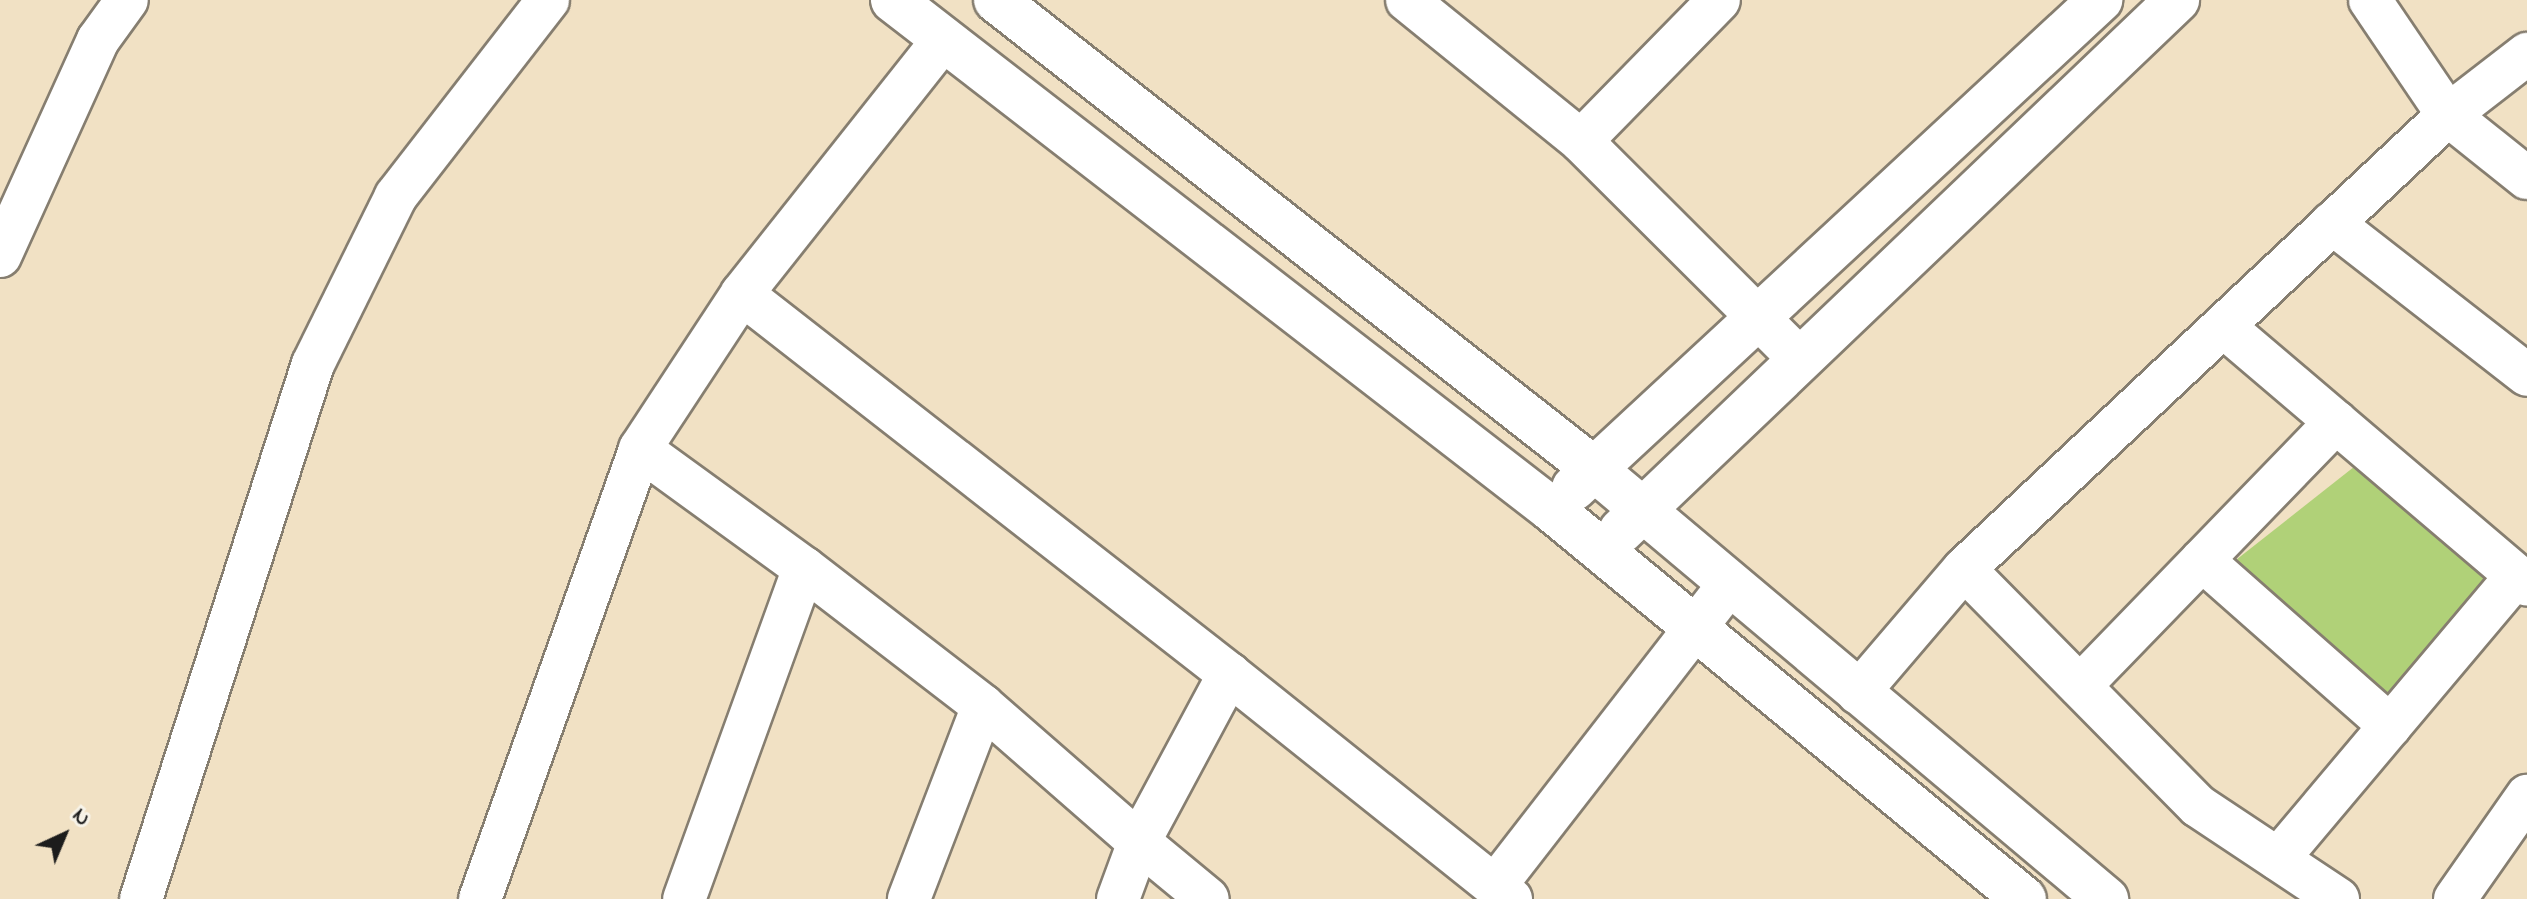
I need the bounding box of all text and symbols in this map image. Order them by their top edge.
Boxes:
north arrow [24,795,104,875]
text: N [64,801,97,834]

